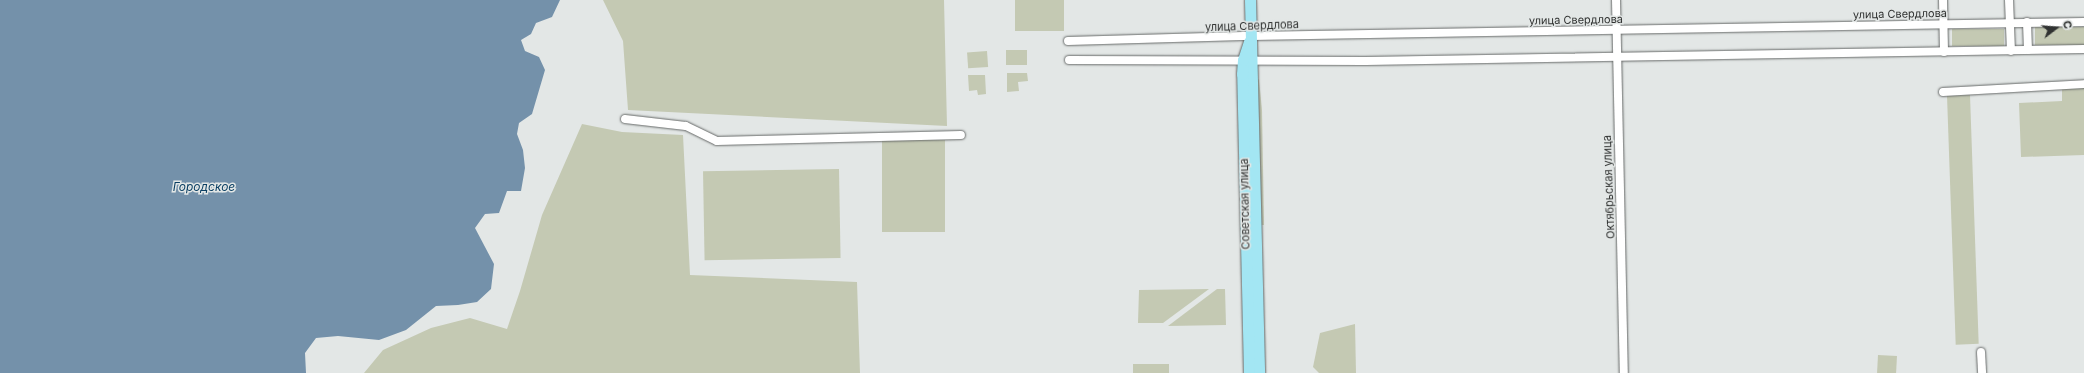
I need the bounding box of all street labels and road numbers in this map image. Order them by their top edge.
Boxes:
street label: улица Свердлова [1853,7,1947,21]
street label: улица Свердлова [1529,13,1623,27]
street label: улица Свердлова [1205,18,1299,34]
street label: Октябрьская улица [1601,135,1617,239]
street label: Советская улица [1238,158,1252,250]

